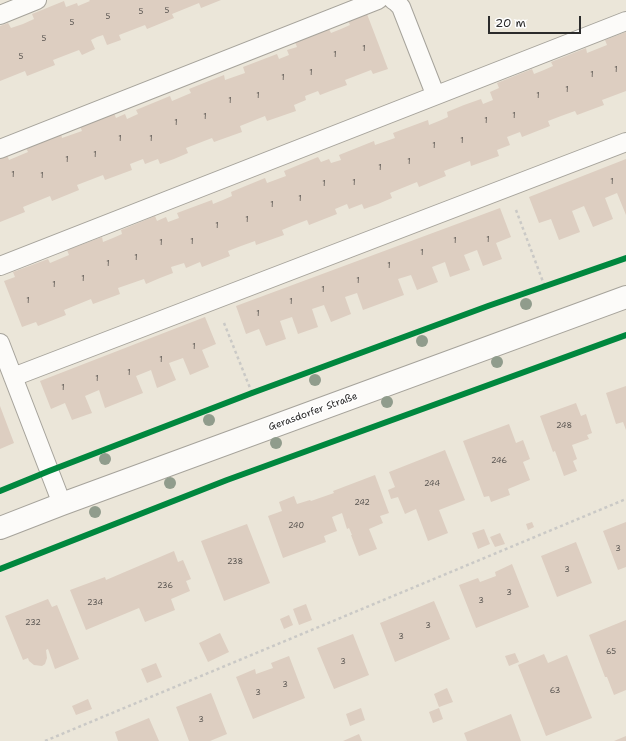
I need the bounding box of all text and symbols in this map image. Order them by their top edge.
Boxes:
house number: 5 [165,6,169,16]
house number: 5 [139,7,143,17]
scale bar [490,8,583,34]
house number: 5 [106,12,110,22]
text: 20 m [495,15,526,31]
house number: 5 [70,18,74,28]
house number: 5 [42,34,46,44]
house number: 1 [362,44,366,54]
house number: 1 [333,50,337,60]
house number: 5 [19,52,23,62]
house number: 1 [614,65,618,75]
house number: 1 [309,68,313,78]
house number: 1 [590,70,594,80]
house number: 1 [281,73,285,83]
house number: 1 [565,85,569,95]
house number: 1 [256,91,260,101]
house number: 1 [536,91,540,101]
house number: 1 [228,96,232,106]
house number: 1 [512,111,516,121]
house number: 1 [203,112,207,122]
house number: 1 [484,116,488,126]
house number: 1 [174,118,178,128]
house number: 1 [118,134,122,144]
house number: 1 [149,134,153,144]
house number: 1 [460,136,464,146]
house number: 1 [432,141,436,151]
house number: 1 [93,150,97,160]
house number: 1 [65,155,69,165]
house number: 1 [407,157,411,167]
house number: 1 [378,163,382,173]
house number: 1 [11,170,15,180]
house number: 1 [40,171,44,181]
house number: 1 [610,177,614,187]
house number: 1 [352,178,356,188]
house number: 1 [322,179,326,189]
house number: 1 [298,194,302,204]
house number: 1 [270,200,274,210]
house number: 1 [245,215,249,225]
house number: 1 [215,221,219,231]
house number: 1 [486,235,490,245]
house number: 1 [453,236,457,246]
house number: 1 [190,237,194,247]
house number: 1 [159,238,163,248]
house number: 1 [420,248,424,258]
house number: 1 [134,253,138,263]
house number: 1 [106,259,110,269]
house number: 1 [387,261,391,271]
house number: 1 [81,274,85,284]
house number: 1 [356,276,360,286]
house number: 1 [52,280,56,290]
house number: 1 [321,285,325,295]
house number: 1 [26,296,30,306]
house number: 1 [289,297,293,307]
house number: 1 [256,309,260,319]
house number: 1 [192,342,196,352]
house number: 1 [159,355,163,365]
house number: 1 [127,368,131,378]
house number: 1 [95,374,99,384]
house number: 1 [61,383,65,393]
street label: Gerasdorfer Straße [267,390,359,434]
house number: 248 [556,421,572,431]
house number: 246 [491,456,507,466]
house number: 244 [424,479,440,489]
house number: 242 [354,498,370,508]
house number: 240 [288,521,304,531]
house number: 3 [615,544,621,554]
house number: 238 [227,557,243,567]
house number: 3 [564,565,570,575]
house number: 236 [157,581,173,591]
house number: 3 [506,588,512,598]
house number: 3 [478,596,484,606]
house number: 234 [87,598,103,608]
house number: 232 [25,618,41,628]
house number: 3 [425,621,431,631]
house number: 3 [398,632,404,642]
house number: 65 [606,647,616,657]
house number: 3 [340,657,346,667]
house number: 3 [282,680,288,690]
house number: 63 [550,686,560,696]
house number: 3 [255,688,261,698]
house number: 3 [198,715,204,725]

